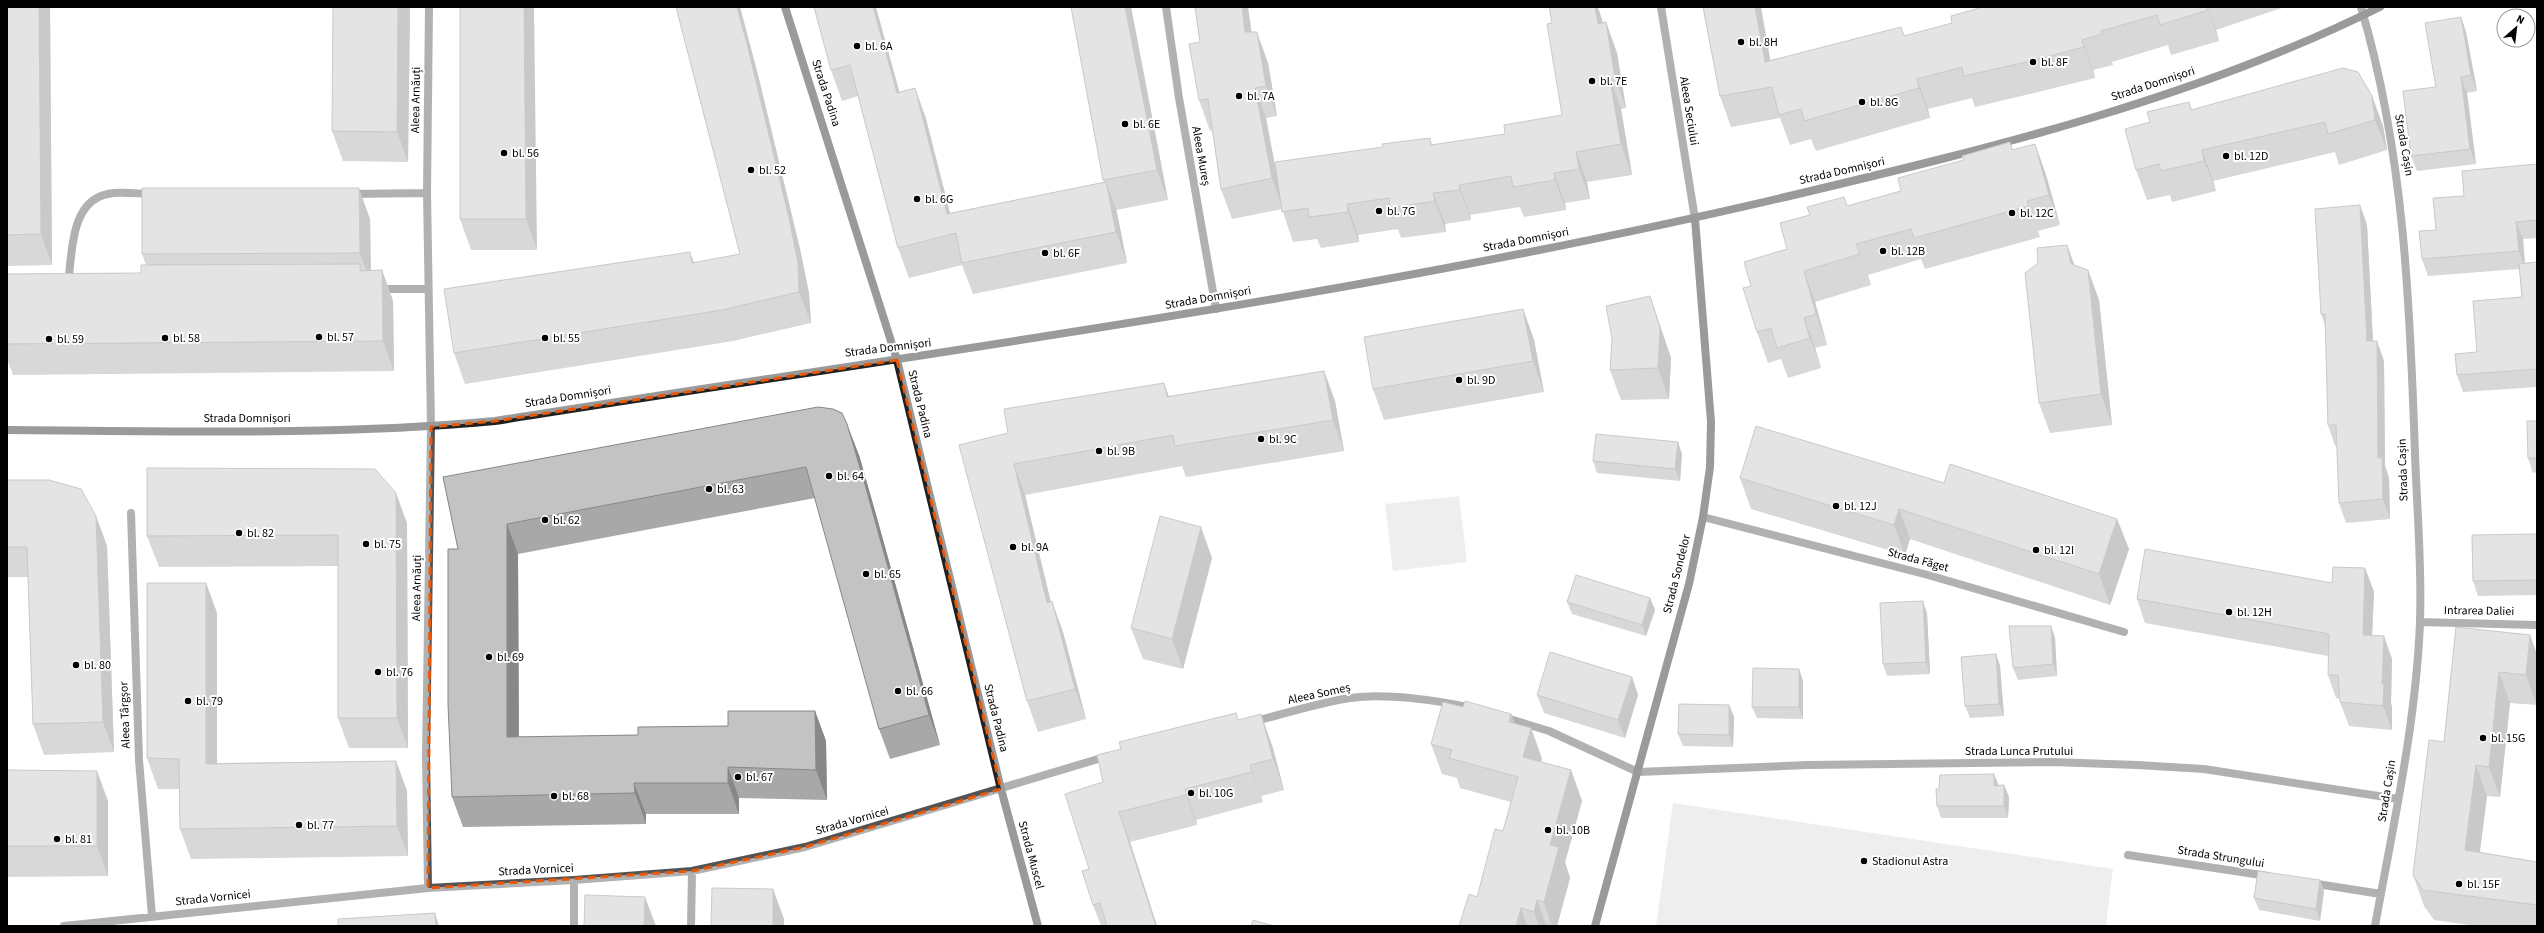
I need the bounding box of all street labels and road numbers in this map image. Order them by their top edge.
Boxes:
street label: Strada Padina [807,57,845,129]
street label: Strada Domnișori [2109,62,2197,106]
street label: Aleea Arnăuți [407,67,425,133]
street label: Aleea Seciului [1675,75,1703,147]
street label: Strada Cașin [2390,113,2418,177]
street label: Aleea Mureș [1187,125,1215,187]
street label: Strada Domnișori [1798,153,1886,189]
street label: Strada Domnișori [1482,223,1570,257]
street label: Strada Domnișori [1164,282,1252,314]
street label: Strada Domnișori [844,334,932,362]
street label: Strada Padina [903,368,937,440]
street label: Strada Domnișori [524,382,612,412]
street label: Strada Domnișori [203,410,291,427]
street label: Strada Cașin [2393,438,2413,502]
street label: Strada Sondelor [1659,532,1695,615]
street label: Strada Făget [1886,544,1950,576]
street label: Aleea Arnăuți [408,555,426,621]
street label: Intrarea Daliei [2444,602,2514,620]
street label: Aleea Someș [1286,679,1352,709]
street label: Aleea Târgșor [115,680,135,749]
street label: Strada Padina [979,682,1013,754]
street label: Strada Lunca Prutului [1965,743,2073,760]
street label: Strada Cașin [2374,759,2400,823]
street label: Strada Vornicei [813,802,891,840]
street label: Strada Muscel [1014,819,1048,891]
street label: Strada Strungului [2176,842,2266,872]
street label: Strada Vornicei [498,860,574,880]
street label: Strada Vornicei [175,886,251,910]

